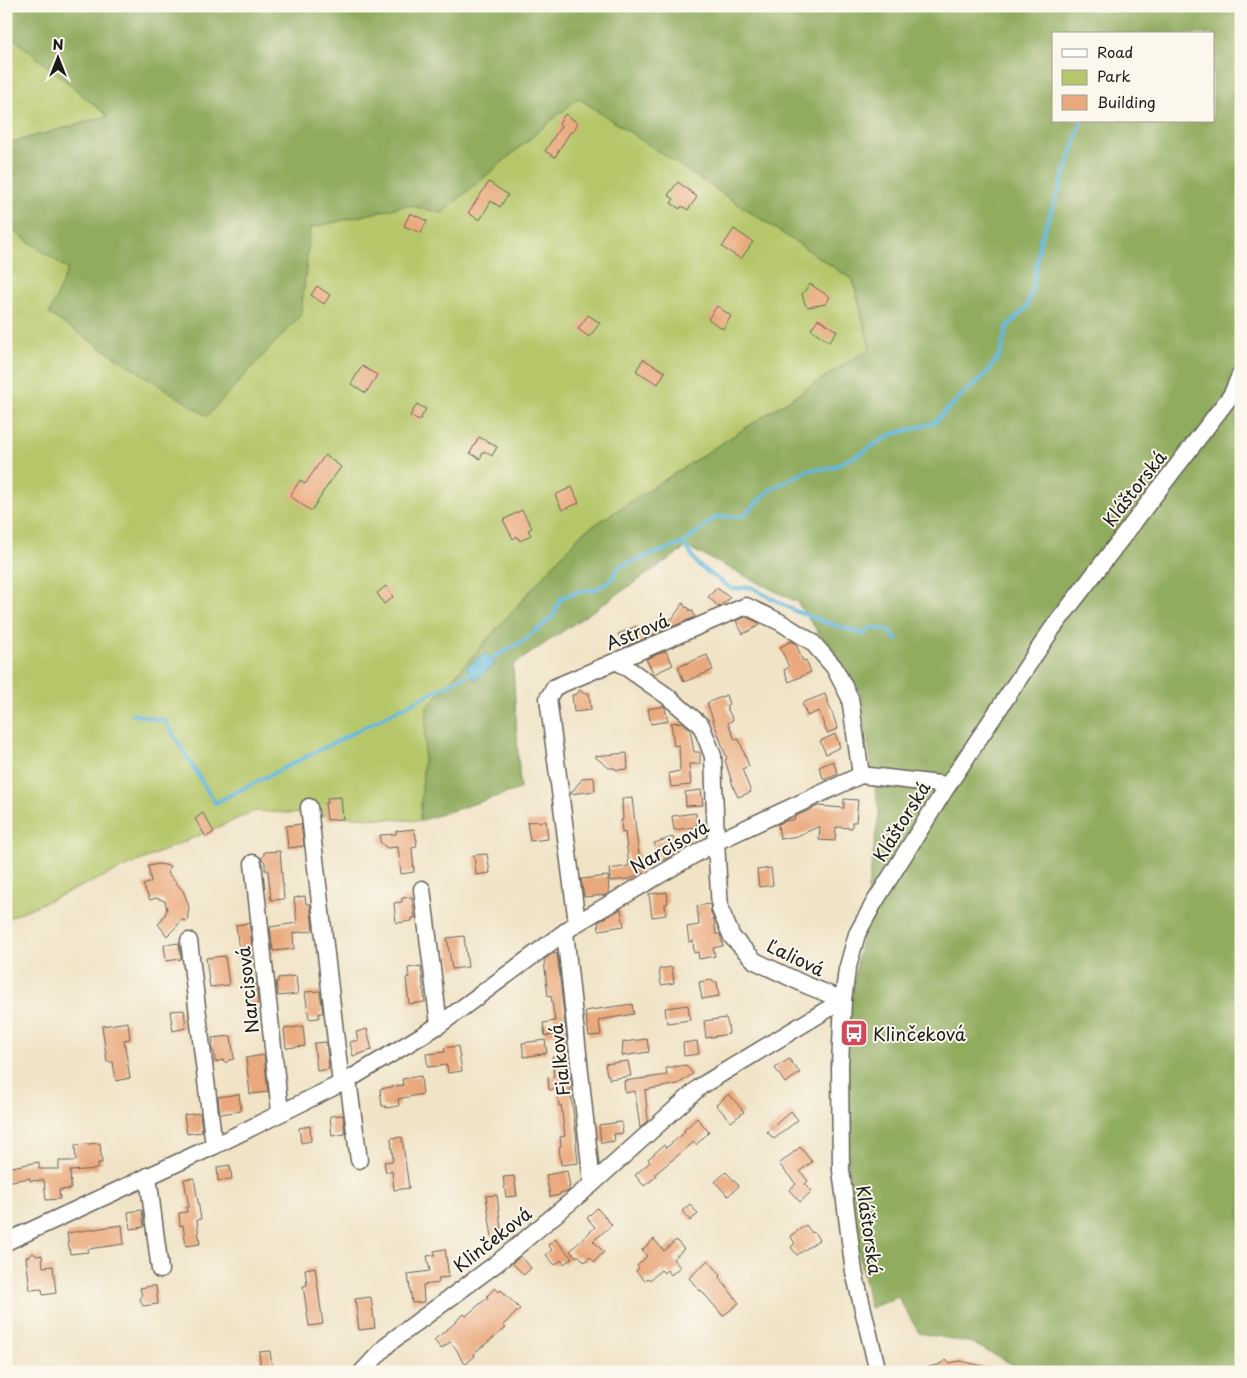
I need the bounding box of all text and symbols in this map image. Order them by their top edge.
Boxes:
north arrow [32,32,82,82]
legend [1052,32,1214,122]
text: N [52,34,64,55]
text: Road [1097,40,1133,63]
text: Park [1097,64,1131,87]
text: Building [1097,90,1156,113]
street label: Kláštorská [1096,444,1173,532]
street label: Astrová [601,606,673,656]
street label: Kláštorská [866,775,937,866]
street label: Narcisová [625,813,713,879]
street label: Ľaliová [763,932,829,982]
street label: Narcisová [229,945,265,1035]
bus stop icon: Klinčeková [839,1018,869,1048]
place label: Klinčeková [873,1020,966,1047]
street label: Fialková [542,1022,576,1098]
street label: Kláštorská [850,1183,890,1277]
street label: Klinčeková [447,1200,537,1278]

